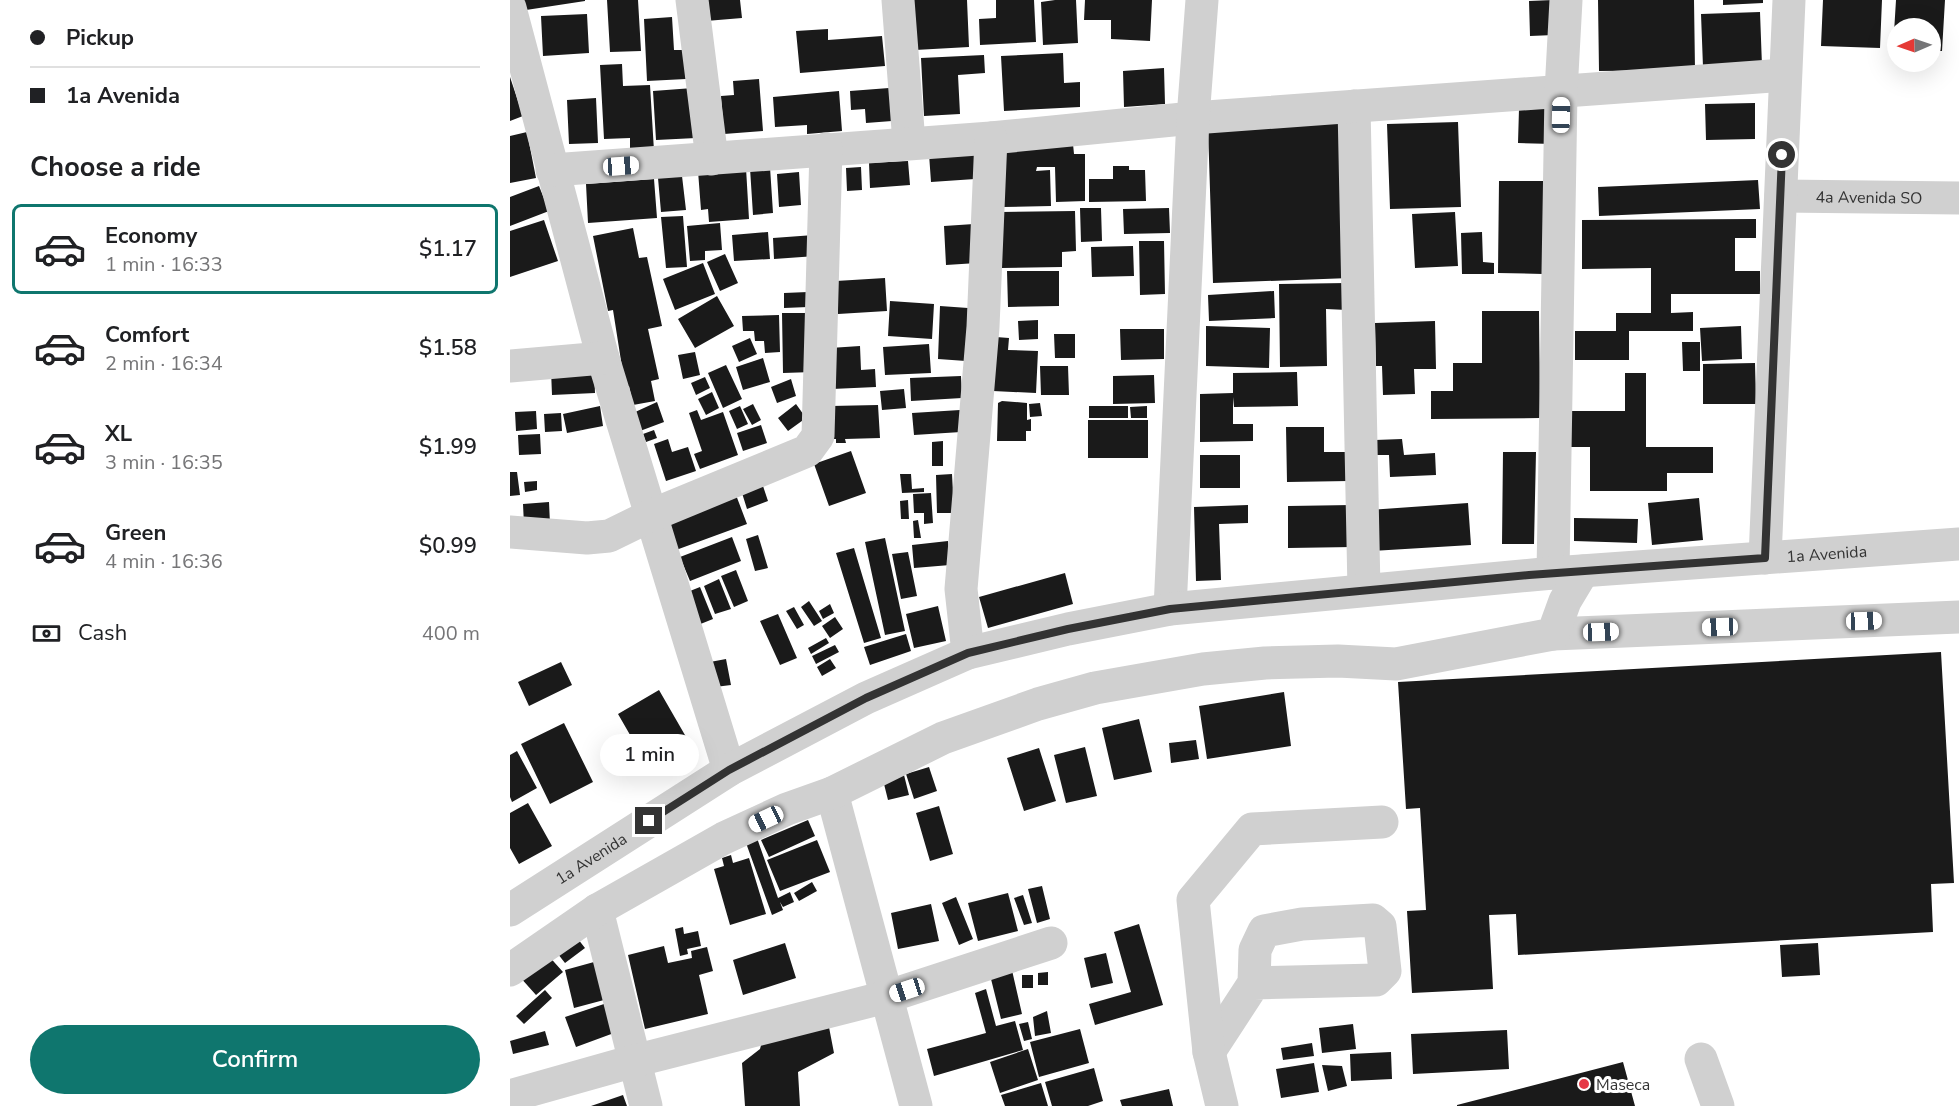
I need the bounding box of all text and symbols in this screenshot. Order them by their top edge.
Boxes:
north arrow [1887,18,1941,72]
map controls [1887,18,1941,72]
text: Pickup [66,23,134,53]
text: 1a Avenida [66,81,180,111]
car [1552,97,1570,133]
route start [1768,141,1795,168]
text: Choose a ride [30,149,201,186]
car [602,156,640,176]
street label: 4a Avenida SO [1815,186,1923,210]
text: Economy [105,221,197,251]
icon: car [33,222,87,276]
text: $1.17 [419,234,477,264]
text: 1 min · 16:33 [105,251,223,278]
text: Comfort [105,320,189,350]
icon: car [33,321,87,375]
text: $1.58 [419,333,477,363]
text: 2 min · 16:34 [105,350,223,377]
text: XL [105,419,132,449]
icon: car [33,420,87,474]
text: $1.99 [419,432,477,462]
text: 3 min · 16:35 [105,449,223,476]
text: Green [105,518,166,548]
icon: car [33,519,87,573]
text: $0.99 [419,531,477,561]
street label: 1a Avenida [1786,541,1868,568]
text: 4 min · 16:36 [105,548,223,575]
car [1846,611,1882,631]
icon: cash [30,617,63,650]
car [1702,617,1738,637]
text: Cash [78,618,127,648]
text: 400 m [422,620,480,647]
car [1583,622,1619,642]
callout: 1 min [600,734,698,776]
text: 1 min [624,741,675,768]
car [746,803,786,835]
route end [635,807,662,834]
street label: 1a Avenida [551,828,631,890]
car [887,976,927,1004]
button: Confirm [30,1025,480,1094]
place label: Maseca [1596,1074,1650,1096]
marker: Maseca [1577,1077,1591,1091]

